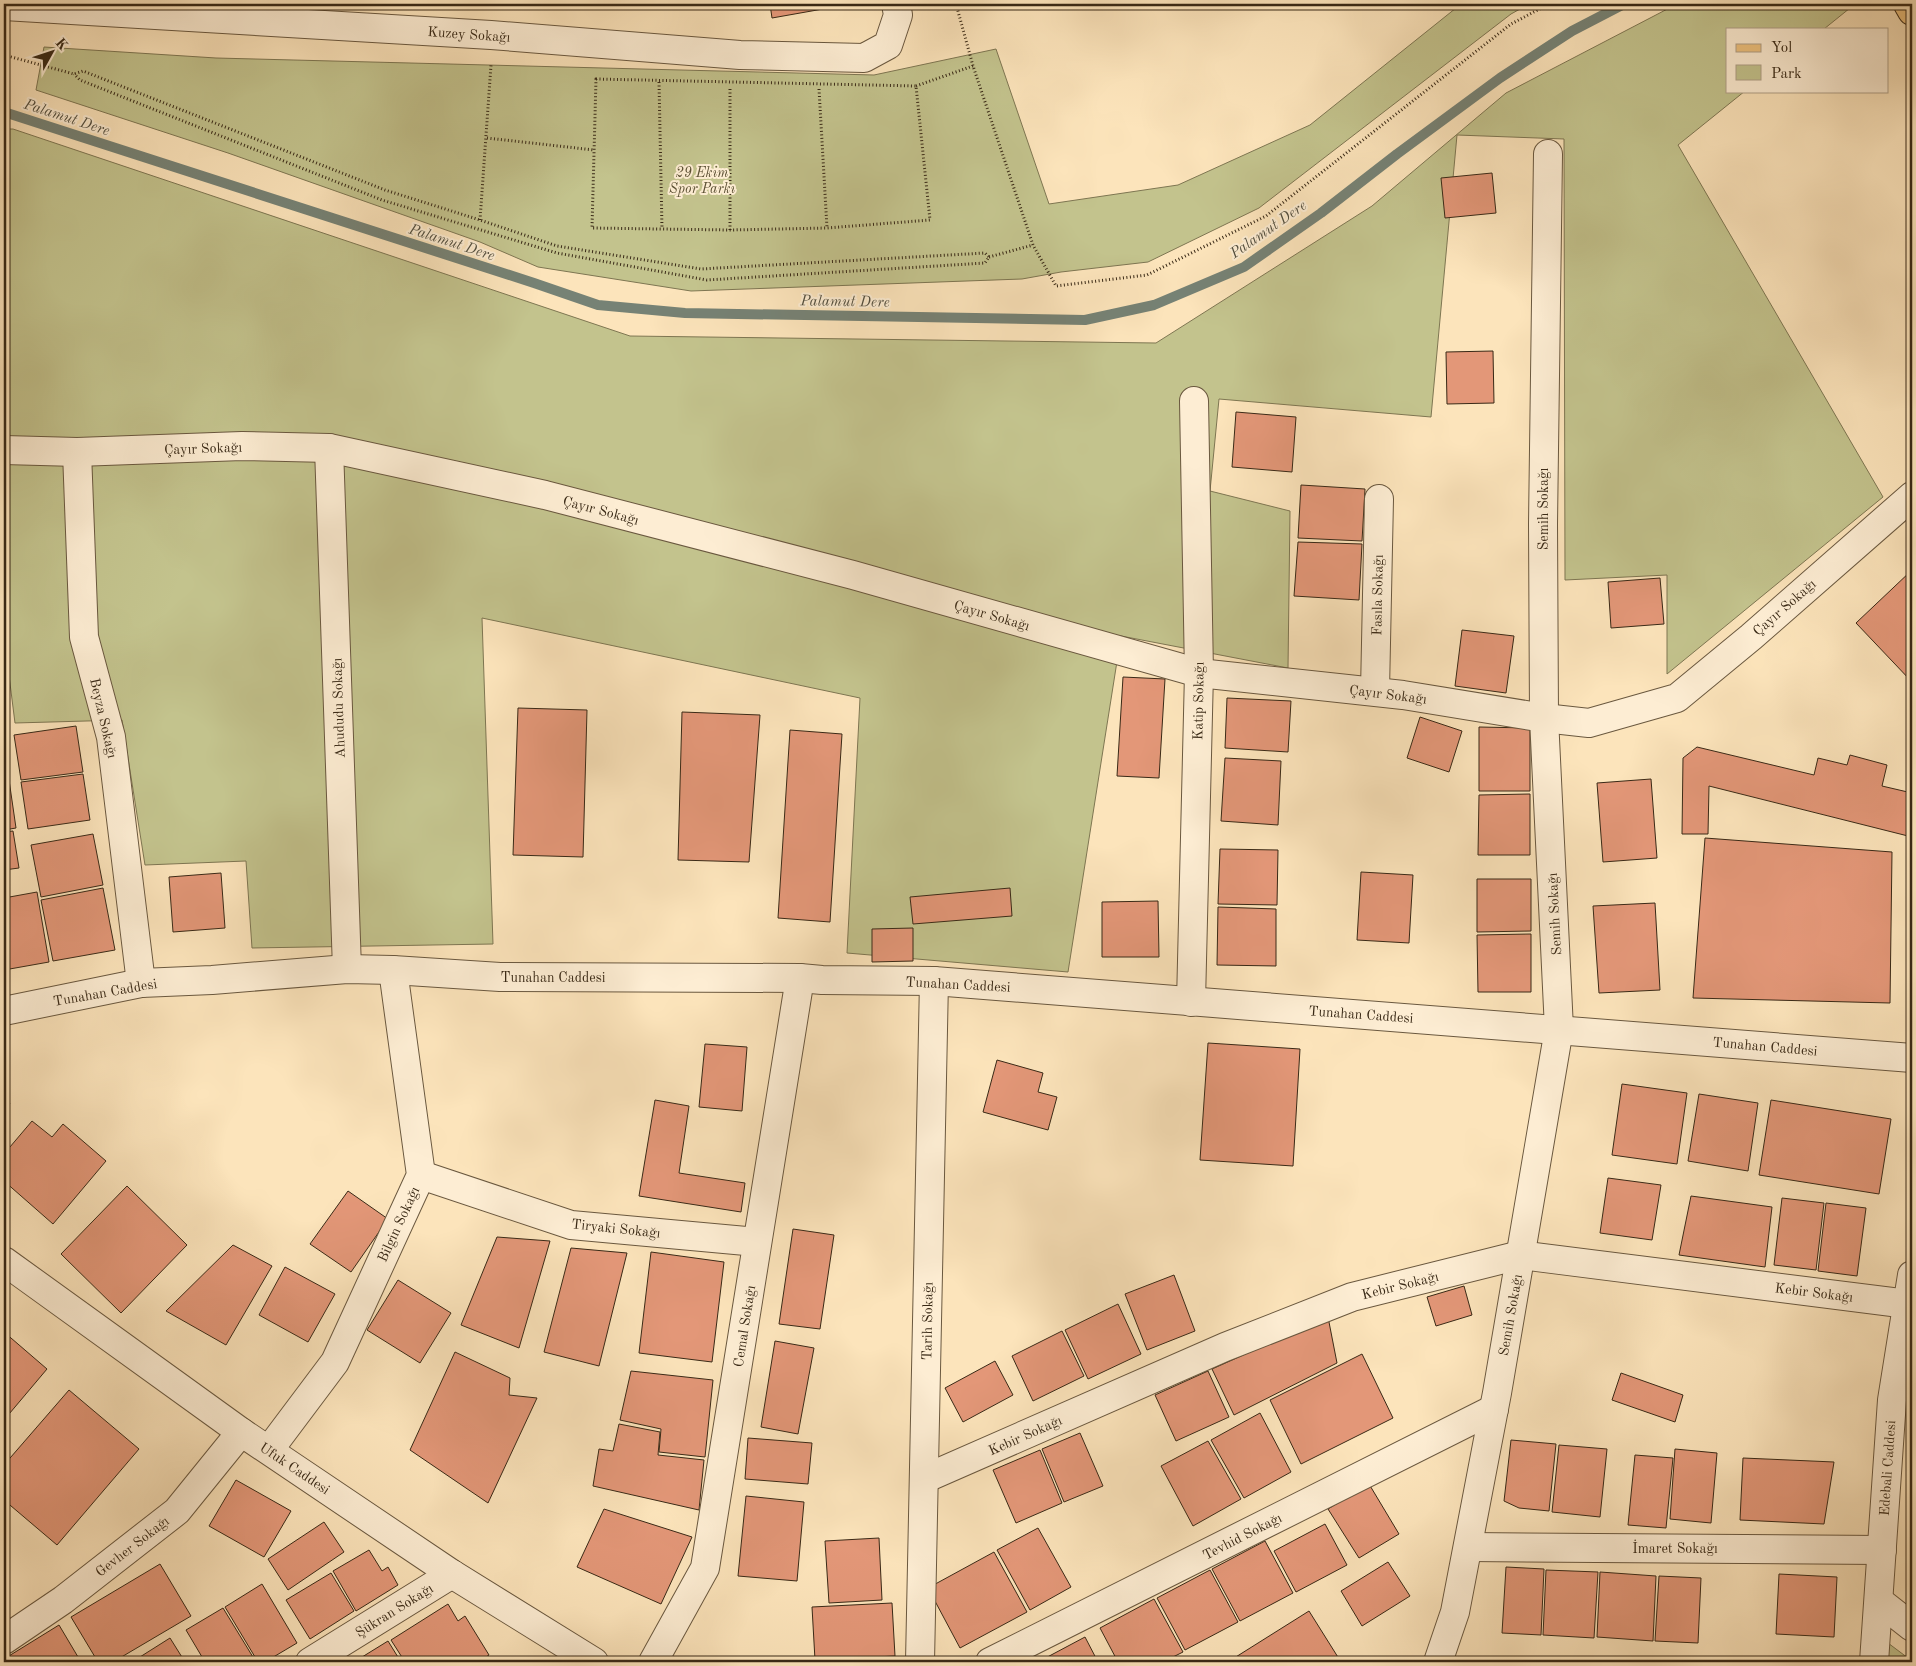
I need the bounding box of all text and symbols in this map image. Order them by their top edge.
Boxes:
street label: Kuzey Sokağı [427,25,511,45]
north arrow [28,28,78,78]
legend [1726,28,1888,92]
text: K [52,36,70,53]
text: Yol [1771,41,1792,56]
text: Park [1771,67,1802,82]
water label: Palamut Dere [21,97,111,139]
park label: 29 Ekim Spor Parkı [669,166,735,197]
water label: Palamut Dere [1227,198,1310,263]
water label: Palamut Dere [406,222,496,264]
water label: Palamut Dere [799,294,890,311]
street label: Çayır Sokağı [164,441,243,457]
street label: Semih Sokağı [1537,467,1551,550]
street label: Çayır Sokağı [561,494,640,528]
street label: Fasıla Sokağı [1370,554,1386,636]
street label: Çayır Sokağı [1751,577,1819,639]
street label: Çayır Sokağı [952,598,1031,634]
street label: Ahududu Sokağı [330,657,348,758]
street label: Katip Sokağı [1191,661,1207,740]
street label: Beyza Sokağı [87,677,119,760]
street label: Çayır Sokağı [1348,683,1428,707]
street label: Semih Sokağı [1546,872,1564,956]
street label: Tunahan Caddesi [500,971,606,985]
street label: Tunahan Caddesi [905,975,1011,995]
street label: Tunahan Caddesi [52,977,158,1009]
street label: Tunahan Caddesi [1308,1004,1414,1026]
street label: Tunahan Caddesi [1712,1035,1818,1059]
street label: Bilgin Sokağı [375,1184,423,1264]
street label: Tiryaki Sokağı [571,1217,661,1241]
street label: Kebir Sokağı [1360,1270,1440,1302]
street label: Semih Sokağı [1497,1273,1525,1357]
street label: Tarih Sokağı [920,1281,936,1360]
street label: Kebir Sokağı [1774,1281,1854,1305]
street label: Cemal Sokağı [732,1284,758,1368]
street label: Kebir Sokağı [987,1413,1064,1458]
street label: Edebali Caddesi [1878,1419,1898,1517]
street label: Ufuk Caddesi [257,1440,332,1498]
street label: Tevhid Sokağı [1201,1511,1284,1563]
street label: Gevher Sokağı [93,1514,172,1580]
street label: İmaret Sokağı [1632,1539,1718,1556]
street label: Şükran Sokağı [353,1581,436,1640]

